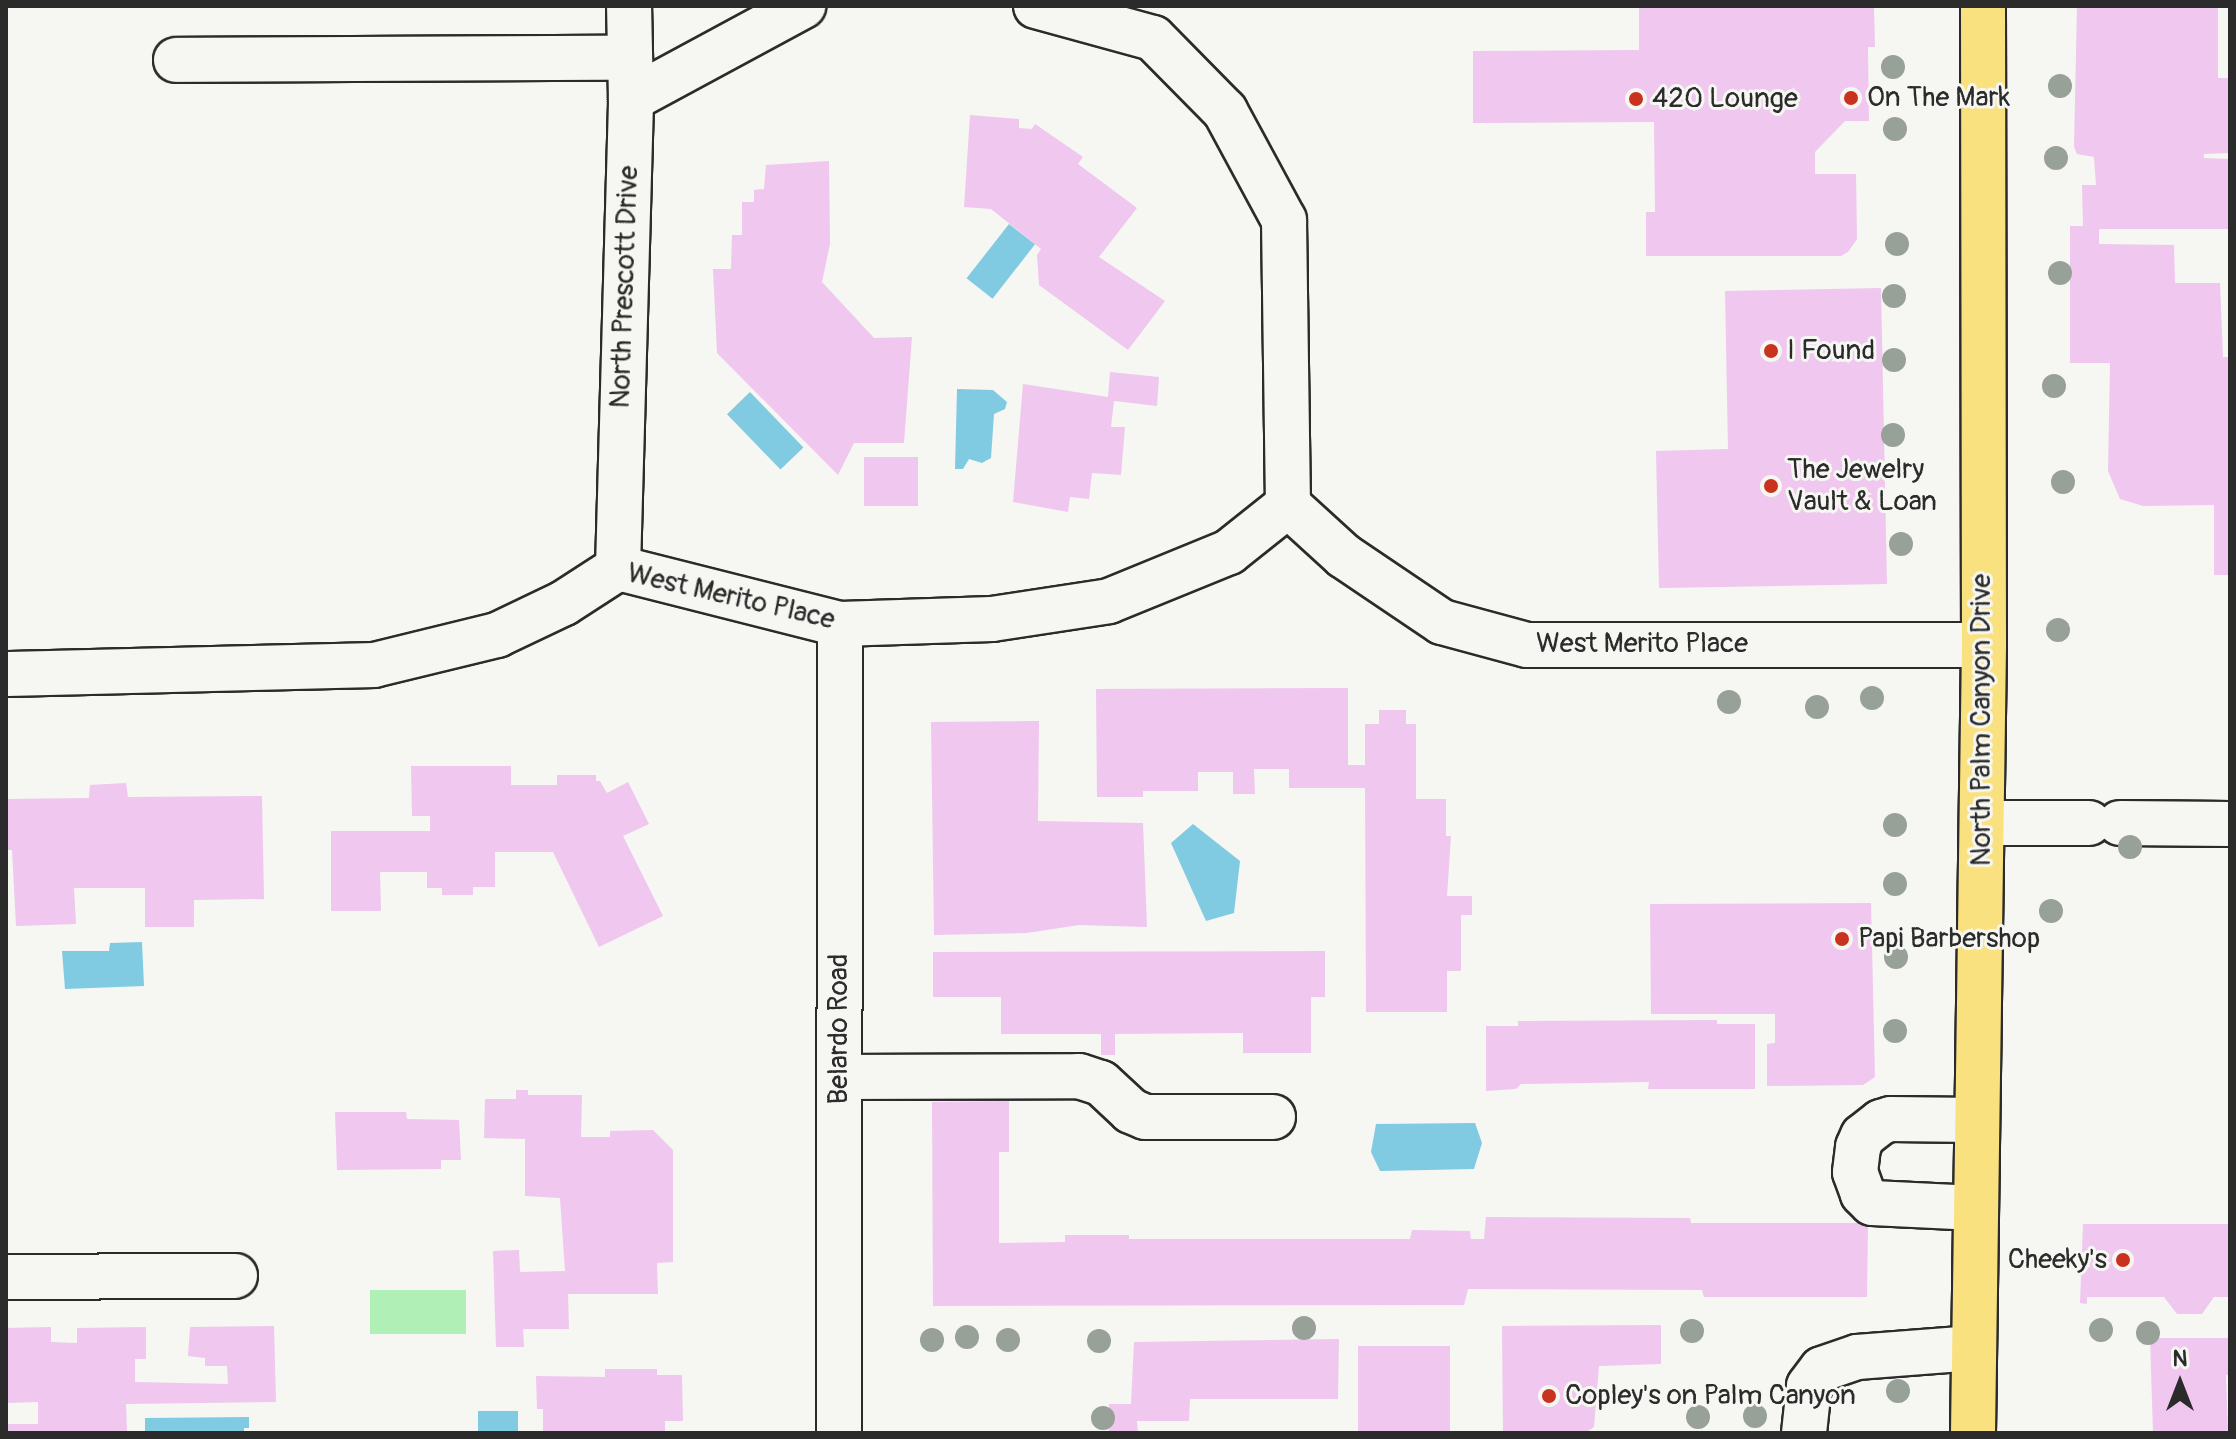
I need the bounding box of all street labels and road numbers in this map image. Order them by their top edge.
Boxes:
street label: North Prescott Drive [604,165,646,409]
street label: West Merito Place [624,557,838,637]
street label: North Palm Canyon Drive [1965,574,1999,866]
street label: West Merito Place [1536,627,1748,661]
street label: Belardo Road [822,953,856,1105]

